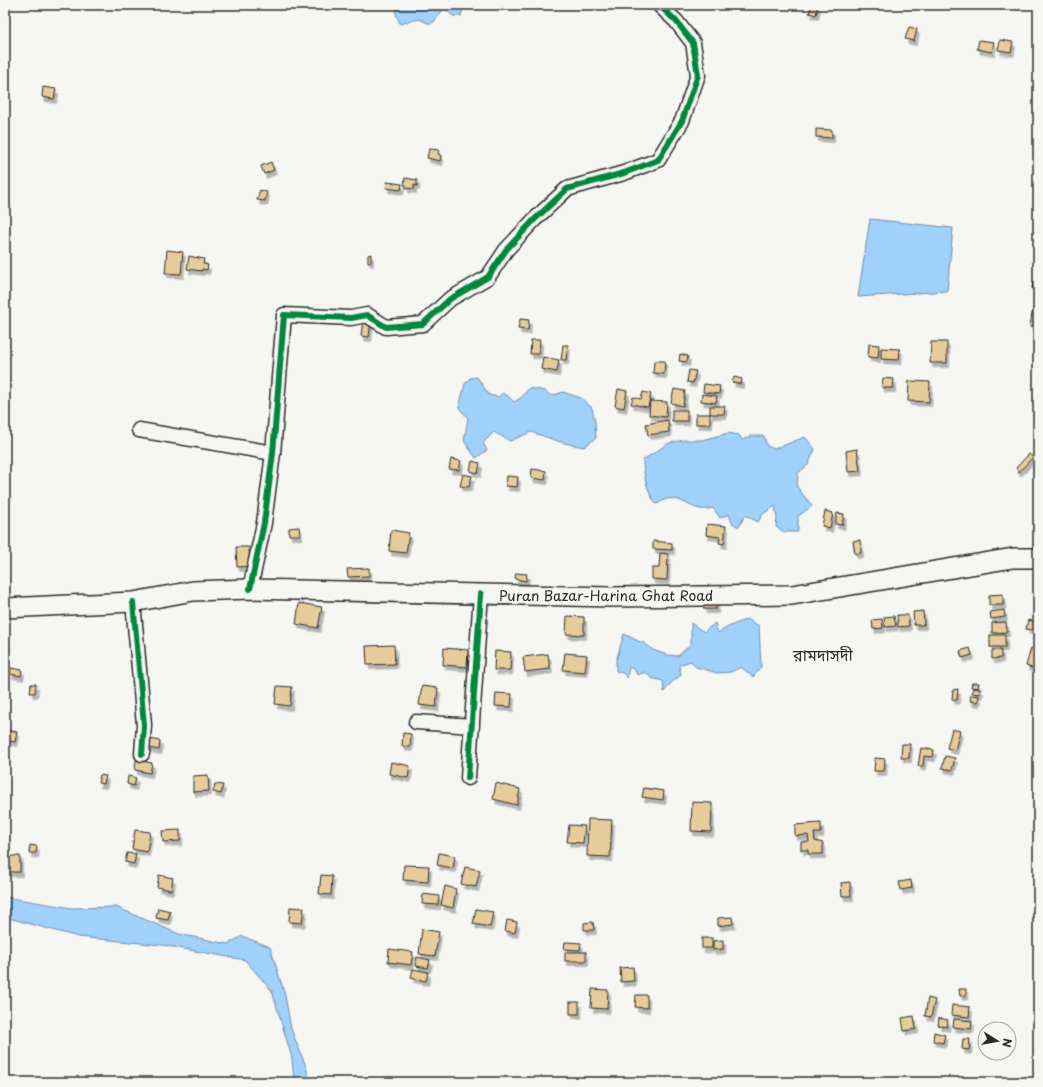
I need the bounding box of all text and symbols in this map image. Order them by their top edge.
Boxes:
street label: Puran Bazar-Harina Ghat Road [499,585,713,606]
district label: রামদাসদী [792,642,854,666]
north arrow [977,1021,1017,1061]
text: N [998,1037,1016,1049]

